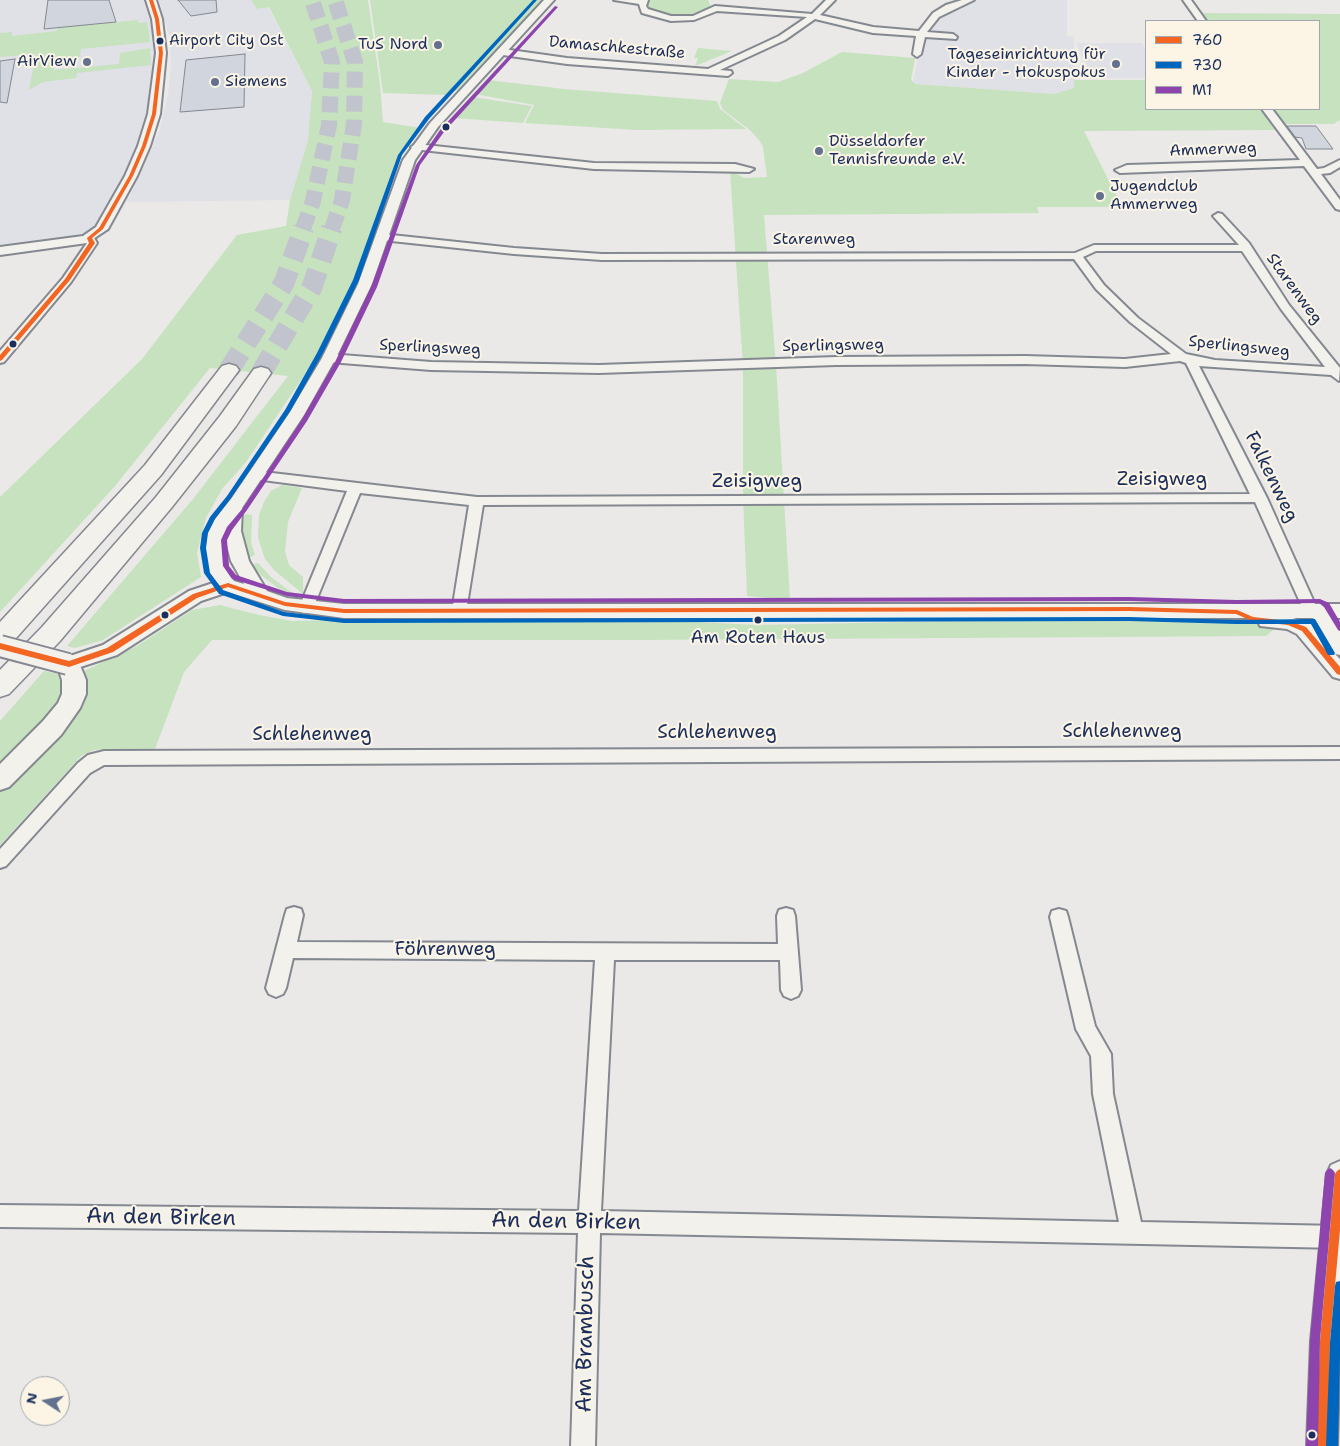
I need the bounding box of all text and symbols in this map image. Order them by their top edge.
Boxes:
legend [1145,20,1320,110]
text: 760 [1192,30,1223,50]
place label: Airport City Ost [169,32,284,50]
street label: Damaschkestraße [548,32,686,64]
place label: TuS Nord [358,35,428,55]
marker: Airport City Ost [155,36,165,46]
marker: TuS Nord [432,39,444,51]
place label: Tageseinrichtung für Kinder - Hokuspokus [946,45,1106,83]
place label: AirView [17,52,77,72]
text: 730 [1192,55,1222,75]
marker: AirView [81,56,93,68]
marker: Tageseinrichtung für Kinder - Hokuspokus [1110,58,1122,70]
place label: Siemens [225,72,287,92]
marker: Siemens [209,76,221,88]
text: M1 [1192,80,1212,100]
unlabelled marker [441,122,451,132]
place label: Düsseldorfer Tennisfreunde e.V. [829,132,965,170]
street label: Ammerweg [1169,139,1257,161]
marker: Düsseldorfer Tennisfreunde e.V. [813,145,825,157]
place label: Jugendclub Ammerweg [1110,177,1198,215]
marker: Jugendclub Ammerweg [1094,190,1106,202]
street label: Starenweg [773,230,855,250]
street label: Starenweg [1262,250,1326,328]
street label: Sperlingsweg [1187,332,1291,362]
street label: Sperlingsweg [379,336,481,360]
street label: Sperlingsweg [782,336,884,356]
unlabelled marker [8,339,18,349]
street label: Falkenweg [1239,428,1303,526]
street label: Zeisigweg [1117,469,1207,491]
street label: Zeisigweg [712,471,802,493]
unlabelled marker [160,610,170,620]
marker: Am Roten Haus [753,615,763,625]
place label: Am Roten Haus [691,627,825,649]
street label: Schlehenweg [1062,721,1182,743]
street label: Schlehenweg [657,722,777,744]
street label: Schlehenweg [252,724,372,746]
street label: Föhrenweg [394,939,496,961]
street label: An den Birken [86,1203,236,1233]
street label: An den Birken [491,1207,641,1237]
street label: Am Brambusch [571,1255,601,1413]
north arrow [20,1376,70,1426]
text: N [21,1391,41,1405]
unlabelled marker [1307,1430,1317,1440]

